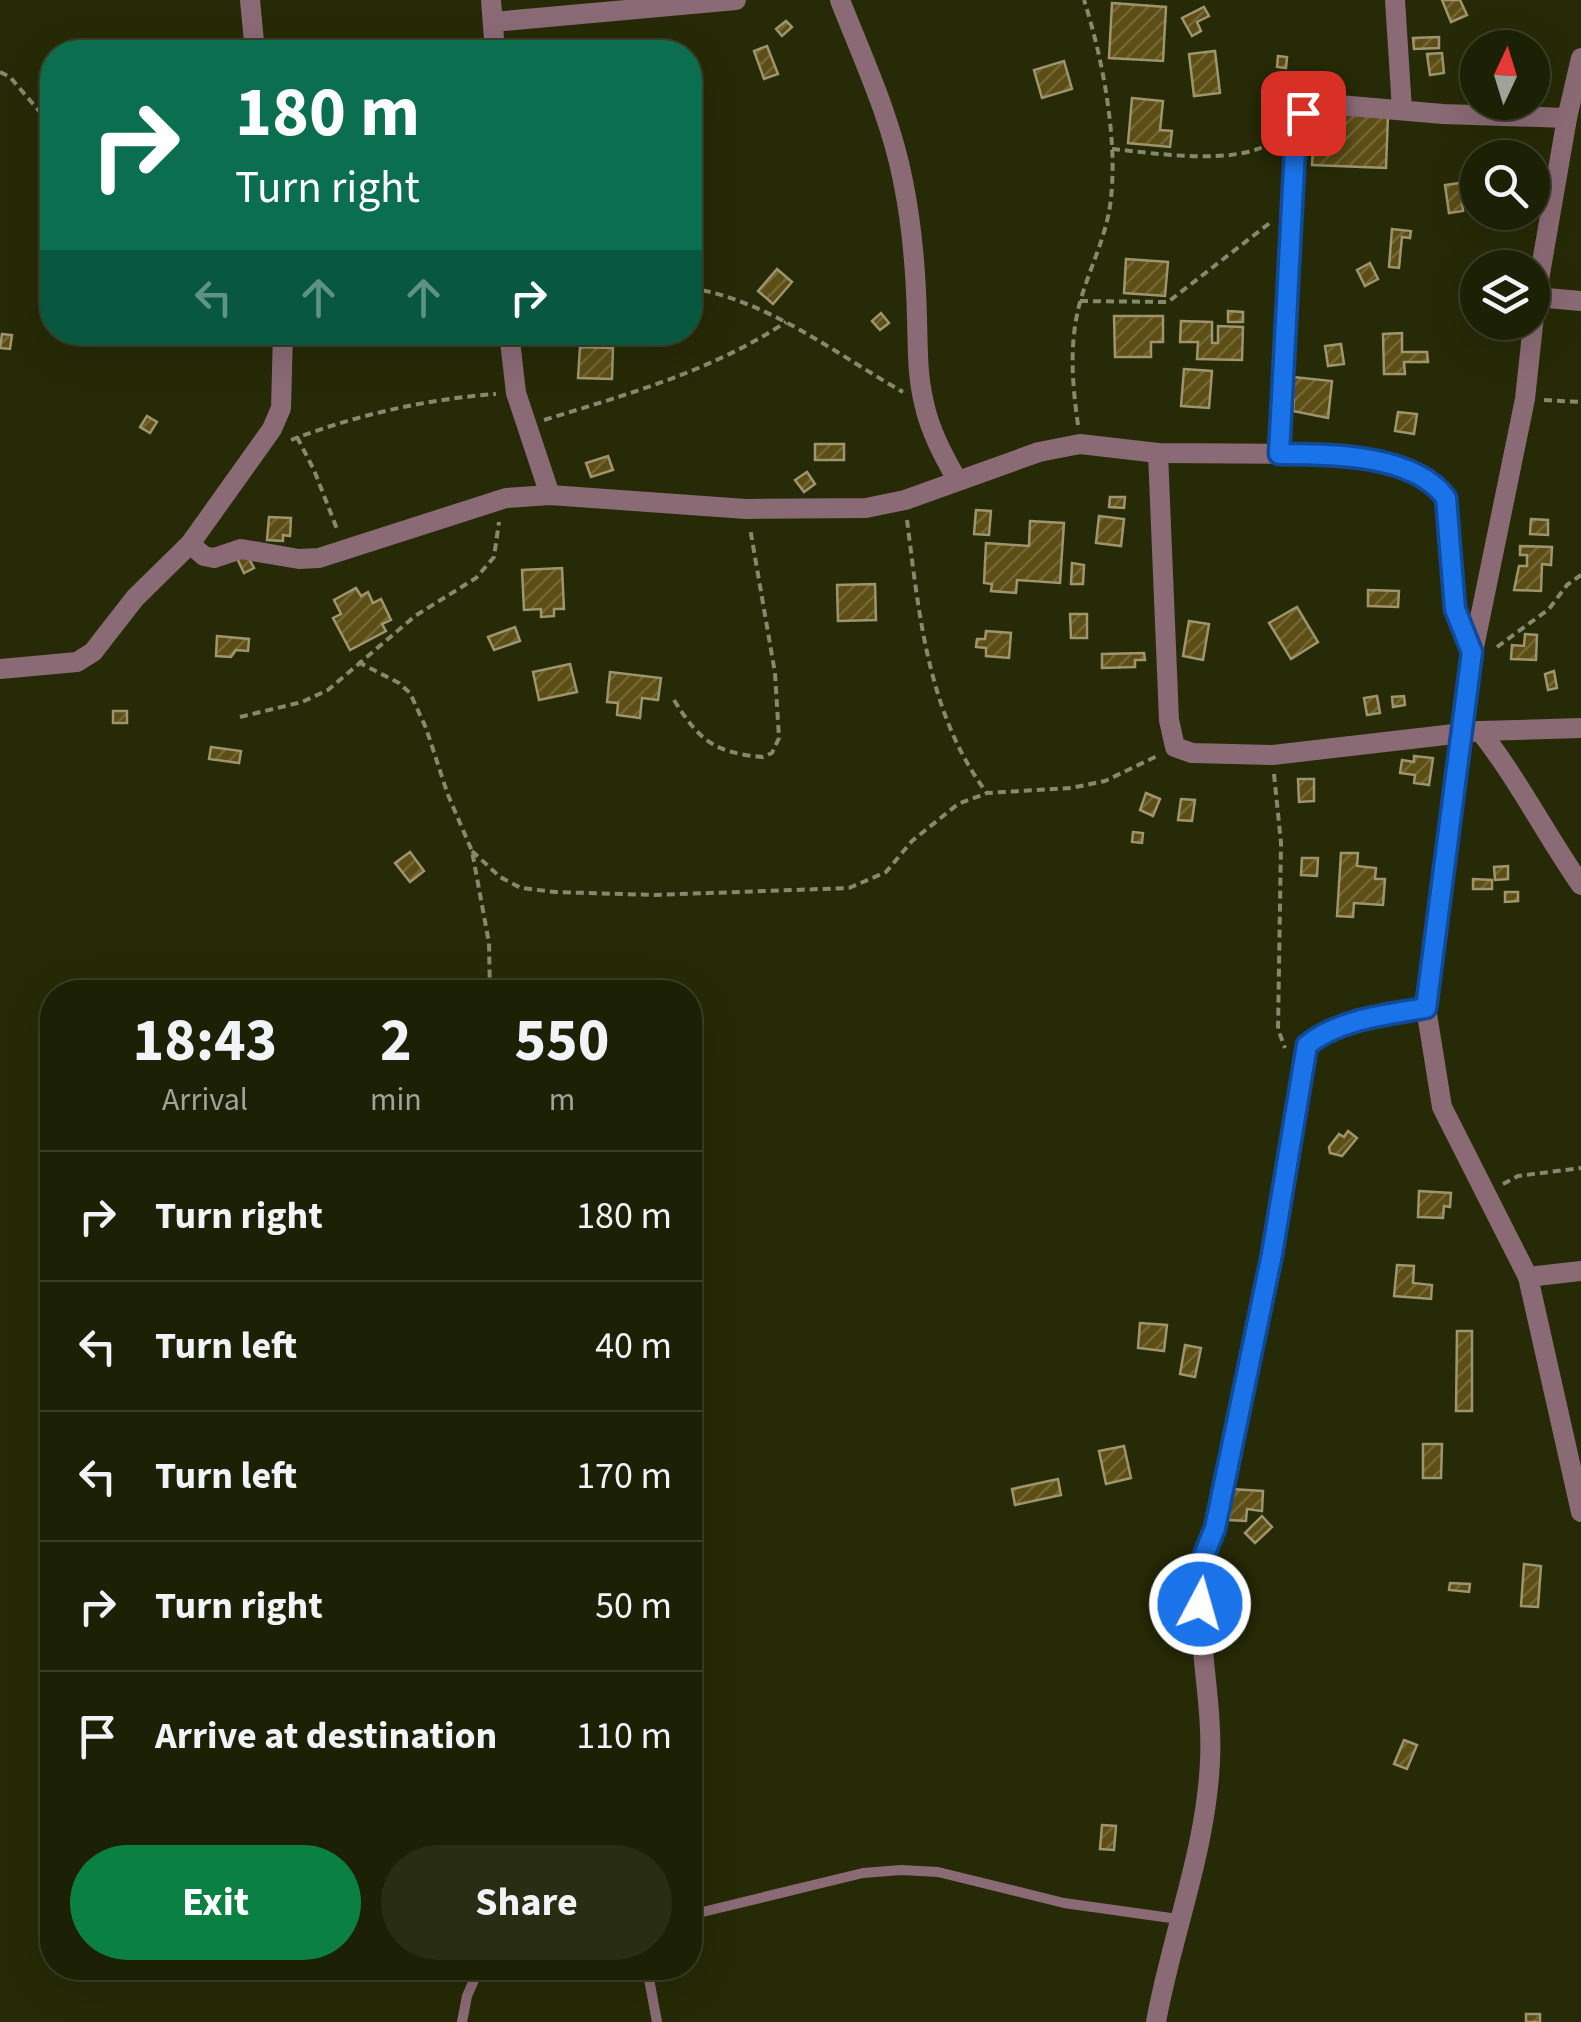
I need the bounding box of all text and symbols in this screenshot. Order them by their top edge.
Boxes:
north arrow [1460,30,1550,120]
map controls [1460,30,1550,340]
text: 180 m [235,63,420,163]
pin [1261,71,1346,156]
icon: right [70,80,200,210]
icon: arrive [1276,86,1331,141]
button: search [1460,140,1550,230]
text: Turn right [235,156,420,220]
button: layers [1460,250,1550,340]
icon: left [186,270,241,325]
icon: ahead [291,270,346,325]
icon: ahead [396,270,451,325]
icon: right [501,270,556,325]
text: 18:43 [133,999,277,1084]
text: 2 [380,999,412,1084]
text: 550 [514,999,609,1084]
text: Arrival [162,1077,248,1123]
text: min [370,1077,422,1123]
text: m [549,1077,575,1123]
icon: right [70,1189,125,1244]
text: Turn right [155,1189,323,1243]
text: 180 m [576,1189,672,1243]
icon: left [70,1319,125,1374]
text: Turn left [155,1319,297,1373]
text: 40 m [595,1319,672,1373]
icon: left [70,1449,125,1504]
text: Turn left [155,1449,297,1503]
text: 170 m [576,1449,672,1503]
position arrow [1148,1552,1252,1656]
icon: right [70,1579,125,1634]
text: Turn right [155,1579,323,1633]
text: 50 m [595,1579,672,1633]
icon: arrive [70,1709,125,1764]
text: Arrive at destination [155,1709,497,1763]
text: 110 m [576,1709,672,1763]
button: Exit [70,1845,361,1960]
button: Share [381,1845,672,1960]

